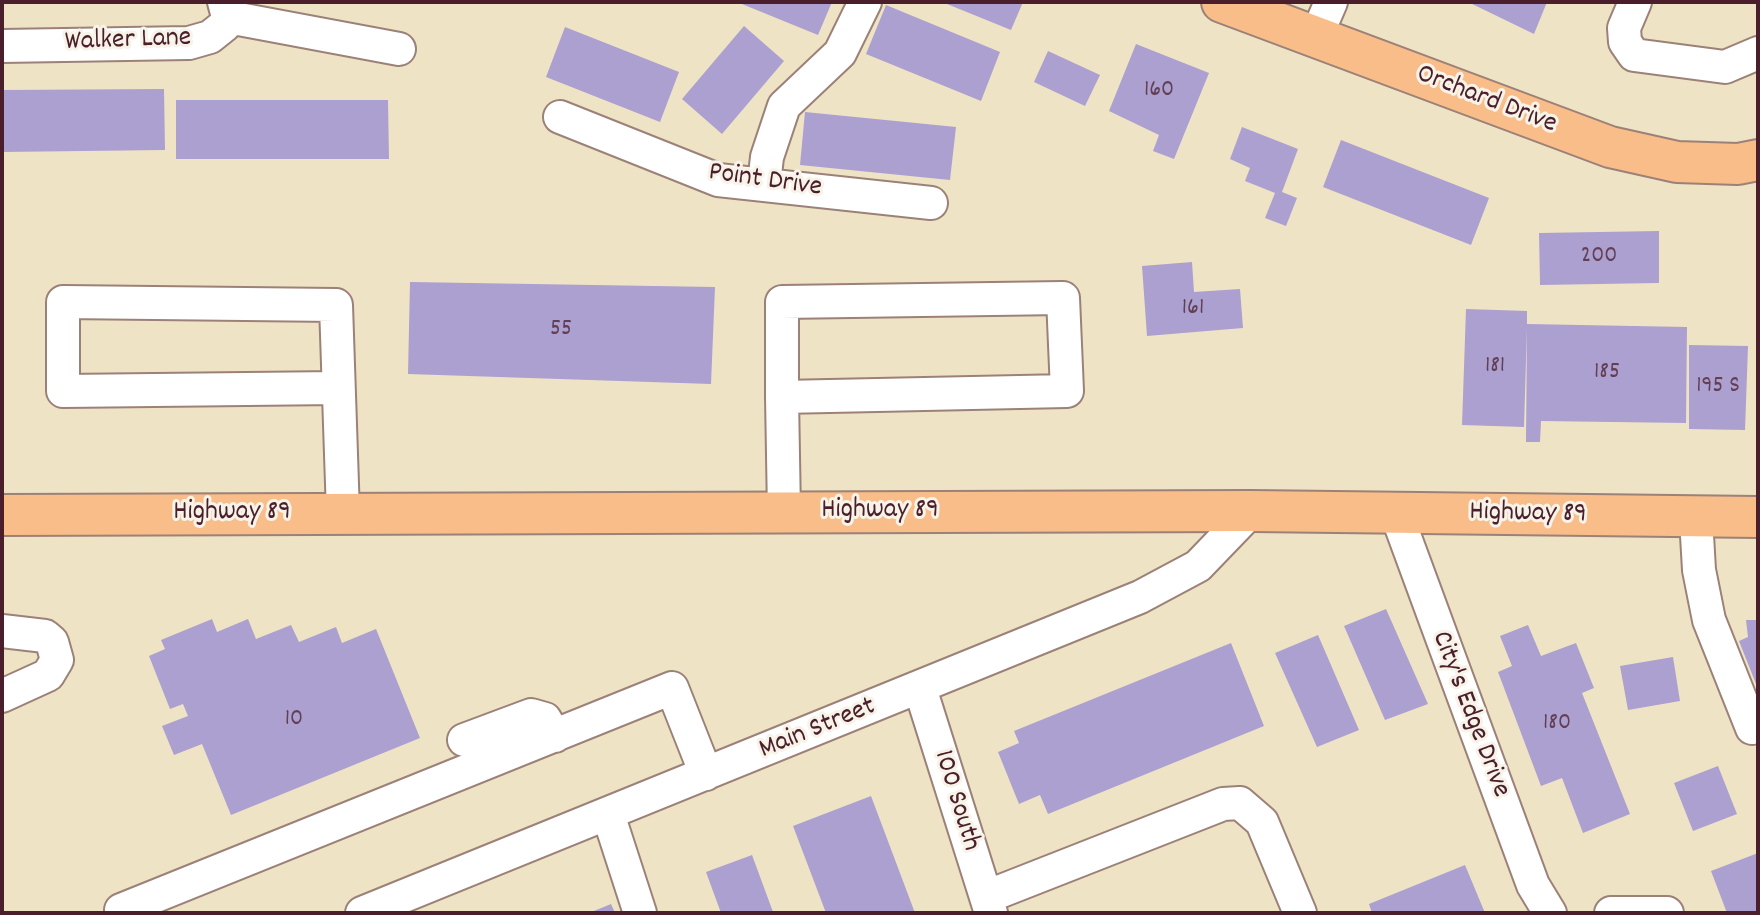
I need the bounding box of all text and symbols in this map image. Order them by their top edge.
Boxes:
street label: Walker Lane [64,23,192,61]
street label: Orchard Drive [1411,59,1561,143]
house number: 160 [1144,78,1174,106]
street label: Point Drive [706,157,824,207]
house number: 200 [1581,244,1617,272]
house number: 161 [1182,296,1204,324]
house number: 55 [550,317,572,345]
house number: 181 [1485,354,1505,382]
house number: 185 [1594,360,1620,388]
house number: 195 S [1696,374,1740,402]
street label: Highway 89 [821,495,939,529]
street label: Highway 89 [173,497,291,531]
street label: Highway 89 [1469,497,1587,533]
street label: City's Edge Drive [1422,627,1516,803]
street label: Main Street [755,692,881,768]
house number: 10 [285,707,303,735]
house number: 180 [1543,711,1571,739]
street label: 100 South [924,747,986,855]

